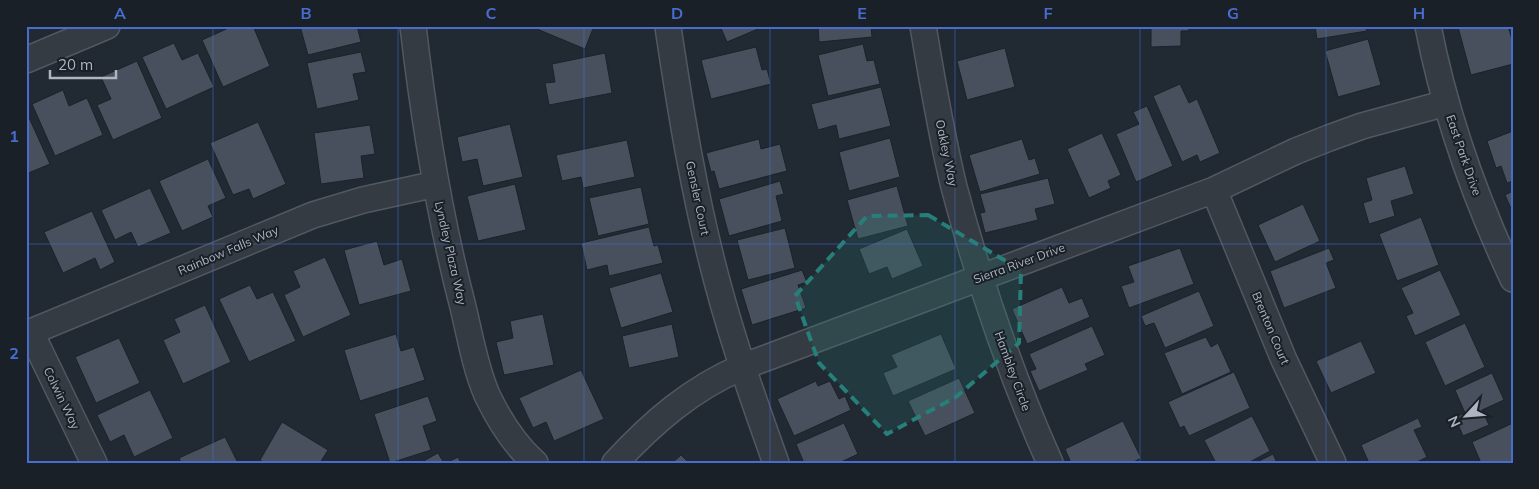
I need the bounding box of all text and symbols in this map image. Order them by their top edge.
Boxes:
text: A [114,3,126,23]
text: B [300,3,312,23]
text: C [486,3,497,23]
text: D [671,3,683,23]
text: E [857,3,867,23]
text: F [1043,3,1053,23]
text: G [1227,3,1239,23]
text: H [1413,3,1425,23]
scale bar [50,48,116,80]
text: 20 m [58,55,93,74]
street label: East Park Drive [1443,112,1485,198]
street label: Oakley Way [933,118,961,188]
text: 1 [9,126,19,146]
street label: Gensler Court [683,159,713,237]
street label: Lyndley Plaza Way [432,200,470,307]
street label: Rainbow Falls Way [176,222,281,278]
street label: Sierra River Drive [971,239,1067,287]
street label: Brenton Court [1249,289,1293,367]
street label: Hambley Circle [992,329,1034,413]
text: 2 [9,343,19,363]
street label: Colwin Way [41,365,84,432]
north arrow [1442,392,1492,442]
text: N [1444,413,1465,430]

